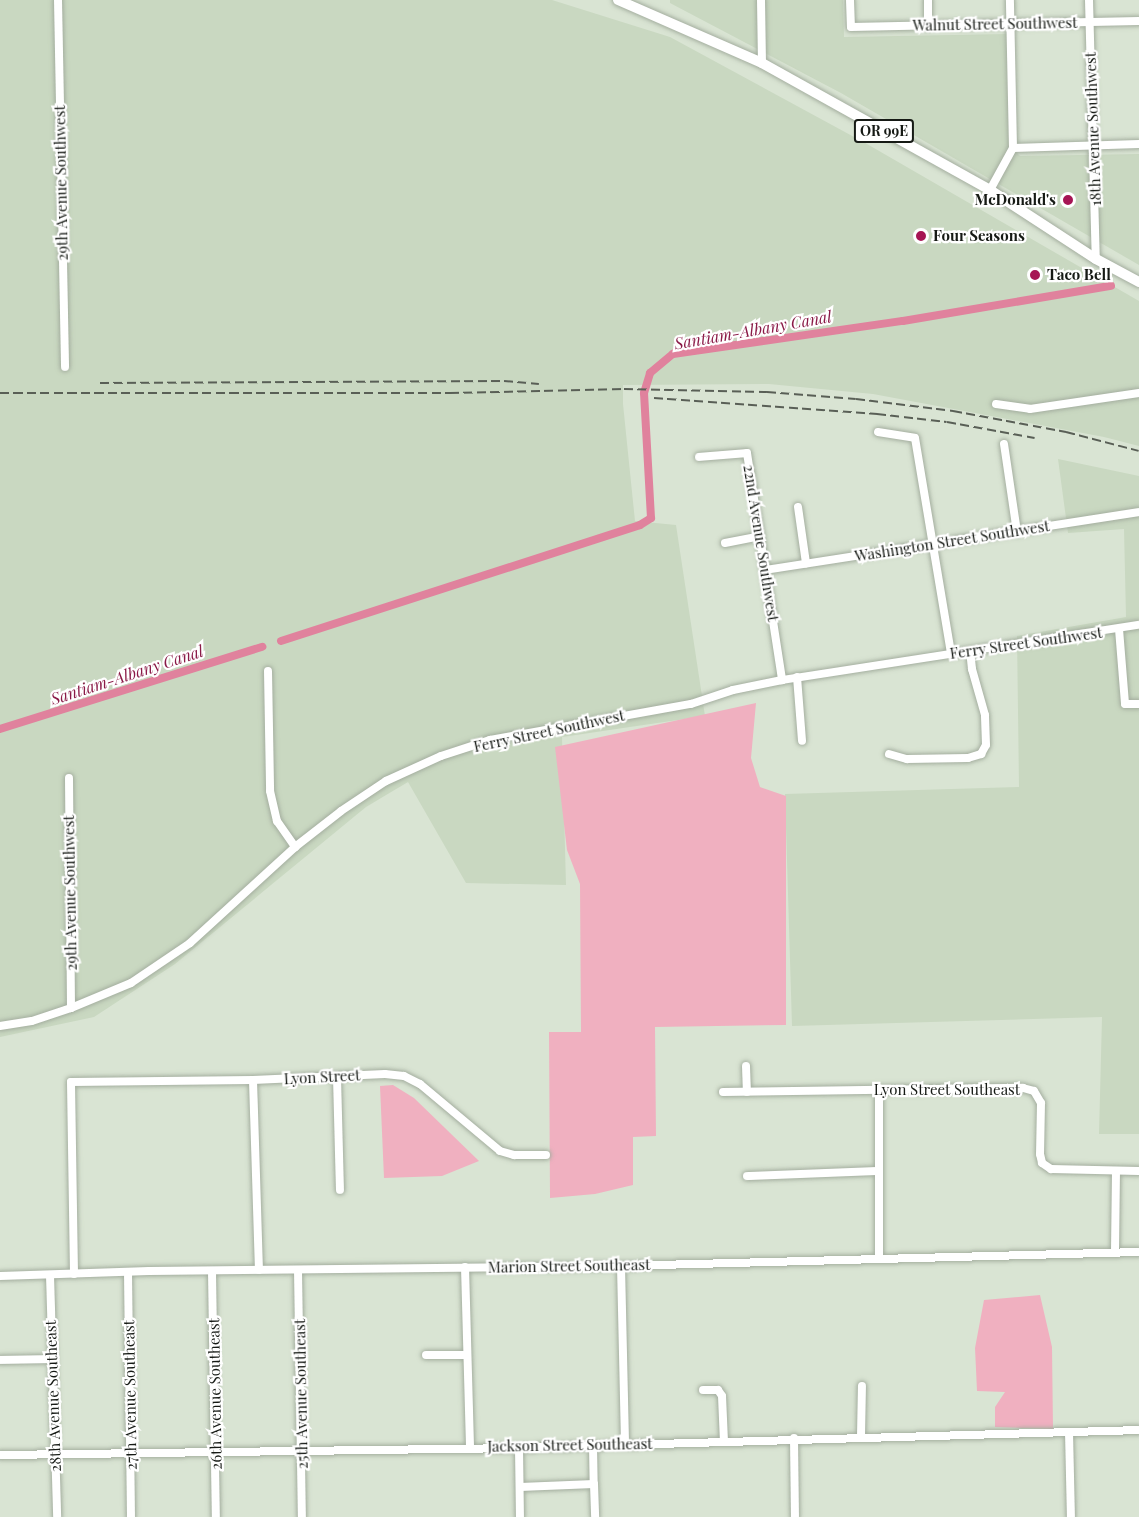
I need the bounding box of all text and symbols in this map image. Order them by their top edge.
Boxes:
street label: Walnut Street Southwest [912,14,1078,34]
street label: 18th Avenue Southwest [1081,51,1105,207]
street label: 29th Avenue Southwest [51,105,71,261]
road number: OR 99E [852,120,916,142]
place label: McDonald's [975,191,1056,209]
marker: McDonald's [1061,193,1075,207]
place label: Four Seasons [933,227,1025,245]
marker: Four Seasons [914,229,928,243]
place label: Taco Bell [1047,266,1111,284]
marker: Taco Bell [1028,268,1042,282]
water label: Santiam-Albany Canal [673,307,833,353]
street label: 22nd Avenue Southwest [740,463,782,623]
street label: Washington Street Southwest [853,517,1051,565]
street label: Ferry Street Southwest [948,623,1104,663]
water label: Santiam-Albany Canal [48,641,206,709]
street label: Ferry Street Southwest [472,706,626,756]
street label: 29th Avenue Southwest [60,815,80,971]
street label: Lyon Street [283,1066,361,1088]
street label: Lyon Street Southeast [874,1081,1020,1099]
street label: Marion Street Southeast [488,1256,650,1276]
street label: 26th Avenue Southeast [205,1318,225,1470]
street label: 25th Avenue Southeast [291,1318,311,1470]
street label: 28th Avenue Southeast [41,1320,65,1472]
street label: 27th Avenue Southeast [120,1320,140,1470]
street label: Jackson Street Southeast [487,1435,653,1455]

